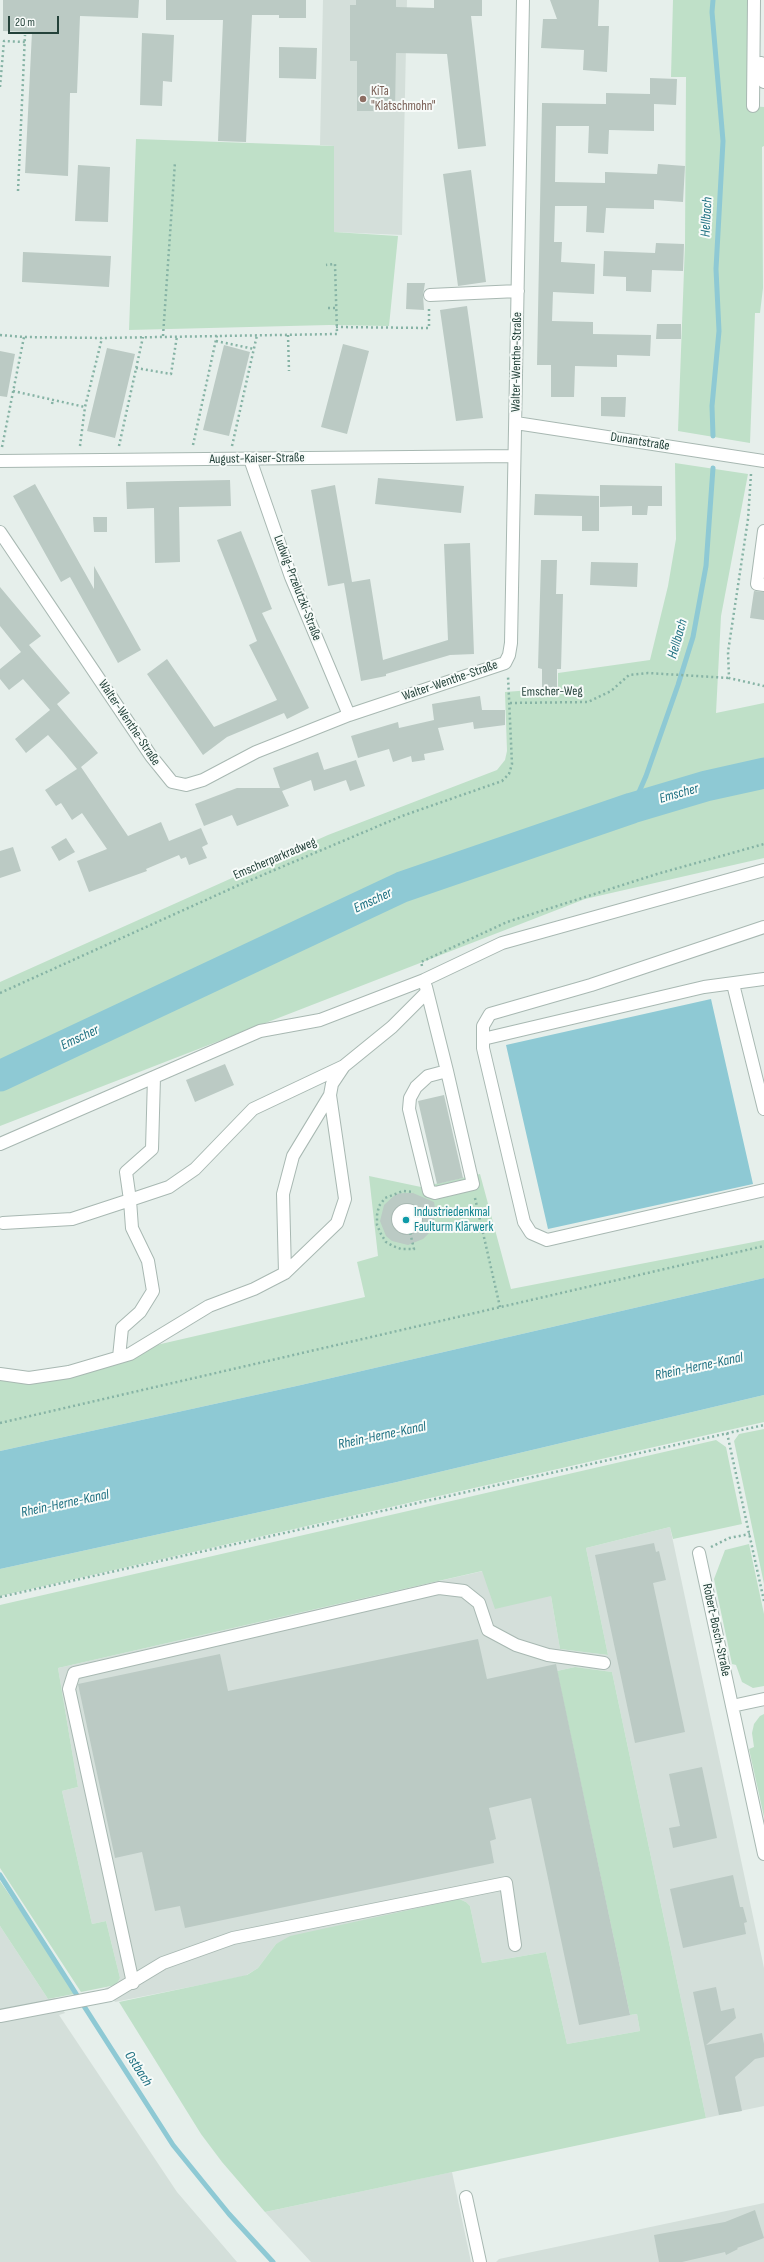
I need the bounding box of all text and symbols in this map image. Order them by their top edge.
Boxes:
scale bar [10,8,61,34]
text: 20 m [15,15,35,30]
place label: KiTa "Klatschmohn" [371,84,436,115]
marker: KiTa "Klatschmohn" [358,94,368,104]
water label: Hellbach [698,196,716,238]
street label: Walter-Wenthe-Straße [508,312,526,412]
street label: Dunantstraße [609,430,671,454]
street label: August-Kaiser-Straße [209,450,305,468]
street label: Ludwig-Przelutzki-Straße [270,533,324,643]
water label: Hellbach [664,617,692,661]
street label: Walter-Wenthe-Straße [400,657,500,705]
street label: Walter-Wenthe-Straße [95,677,163,769]
street label: Emscher-Weg [521,684,583,700]
water label: Emscher [657,780,701,808]
street label: Emscherparkradweg [231,834,319,884]
water label: Emscher [351,885,395,917]
water label: Emscher [58,1022,102,1054]
place label: Industriedenkmal Faulturm Klärwerk [414,1205,494,1236]
marker: Industriedenkmal Faulturm Klärwerk [401,1215,411,1225]
water label: Rhein-Herne-Kanal [653,1349,745,1385]
water label: Rhein-Herne-Kanal [336,1418,428,1454]
water label: Rhein-Herne-Kanal [19,1486,111,1522]
street label: Robert-Bosch-Straße [699,1582,733,1678]
water label: Ostbach [120,2048,156,2090]

